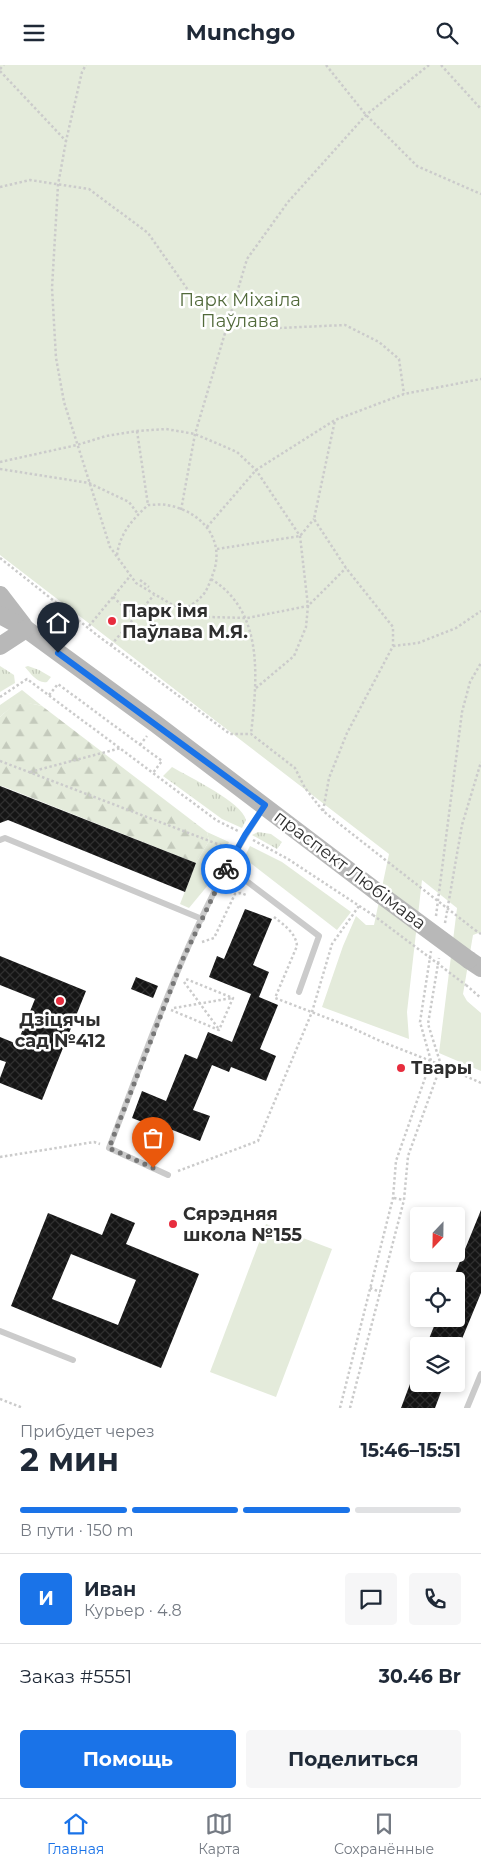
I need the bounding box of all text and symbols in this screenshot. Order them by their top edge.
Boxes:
icon: menu [20,19,48,47]
text: Munchgo [186,19,295,46]
icon: search [433,19,461,47]
park label: Парк Міхаіла Паўлава [179,289,301,332]
place label: Парк імя Паўлава М.Я. [122,600,248,643]
pin [37,602,79,653]
icon: home [44,609,72,637]
marker: Парк імя Паўлава М.Я. [106,615,118,627]
street label: праспект Любімава [270,806,430,934]
courier [201,844,251,894]
icon: bike [212,855,240,883]
marker: Дзіцячы сад №412 [54,995,66,1007]
place label: Дзіцячы сад №412 [15,1009,106,1052]
place label: Твары [411,1057,472,1079]
marker: Твары [395,1062,407,1074]
pin [132,1117,174,1168]
icon: bag [139,1124,167,1152]
place label: Сярэдняя школа №155 [183,1203,302,1246]
north arrow [410,1207,465,1263]
map controls [410,1207,465,1392]
marker: Сярэдняя школа №155 [167,1218,179,1230]
button: locate [410,1272,465,1327]
button: layers [410,1337,465,1392]
text: Прибудет через [20,1422,155,1441]
text: 15:46–15:51 [360,1439,461,1462]
text: 2 мин [20,1440,119,1479]
text: В пути · 150 m [20,1521,133,1540]
button: chat [345,1573,397,1625]
button: phone [409,1573,461,1625]
text: Иван [84,1578,136,1601]
text: И [38,1587,54,1610]
text: Курьер · 4.8 [84,1601,182,1620]
text: Заказ #5551 [20,1665,132,1688]
text: 30.46 Br [379,1665,461,1688]
button: Помощь [20,1730,236,1788]
button: Поделиться [246,1730,461,1788]
tab: Главная [47,1810,104,1858]
tab: Карта [198,1810,240,1858]
tab: Сохранённые [334,1810,434,1858]

